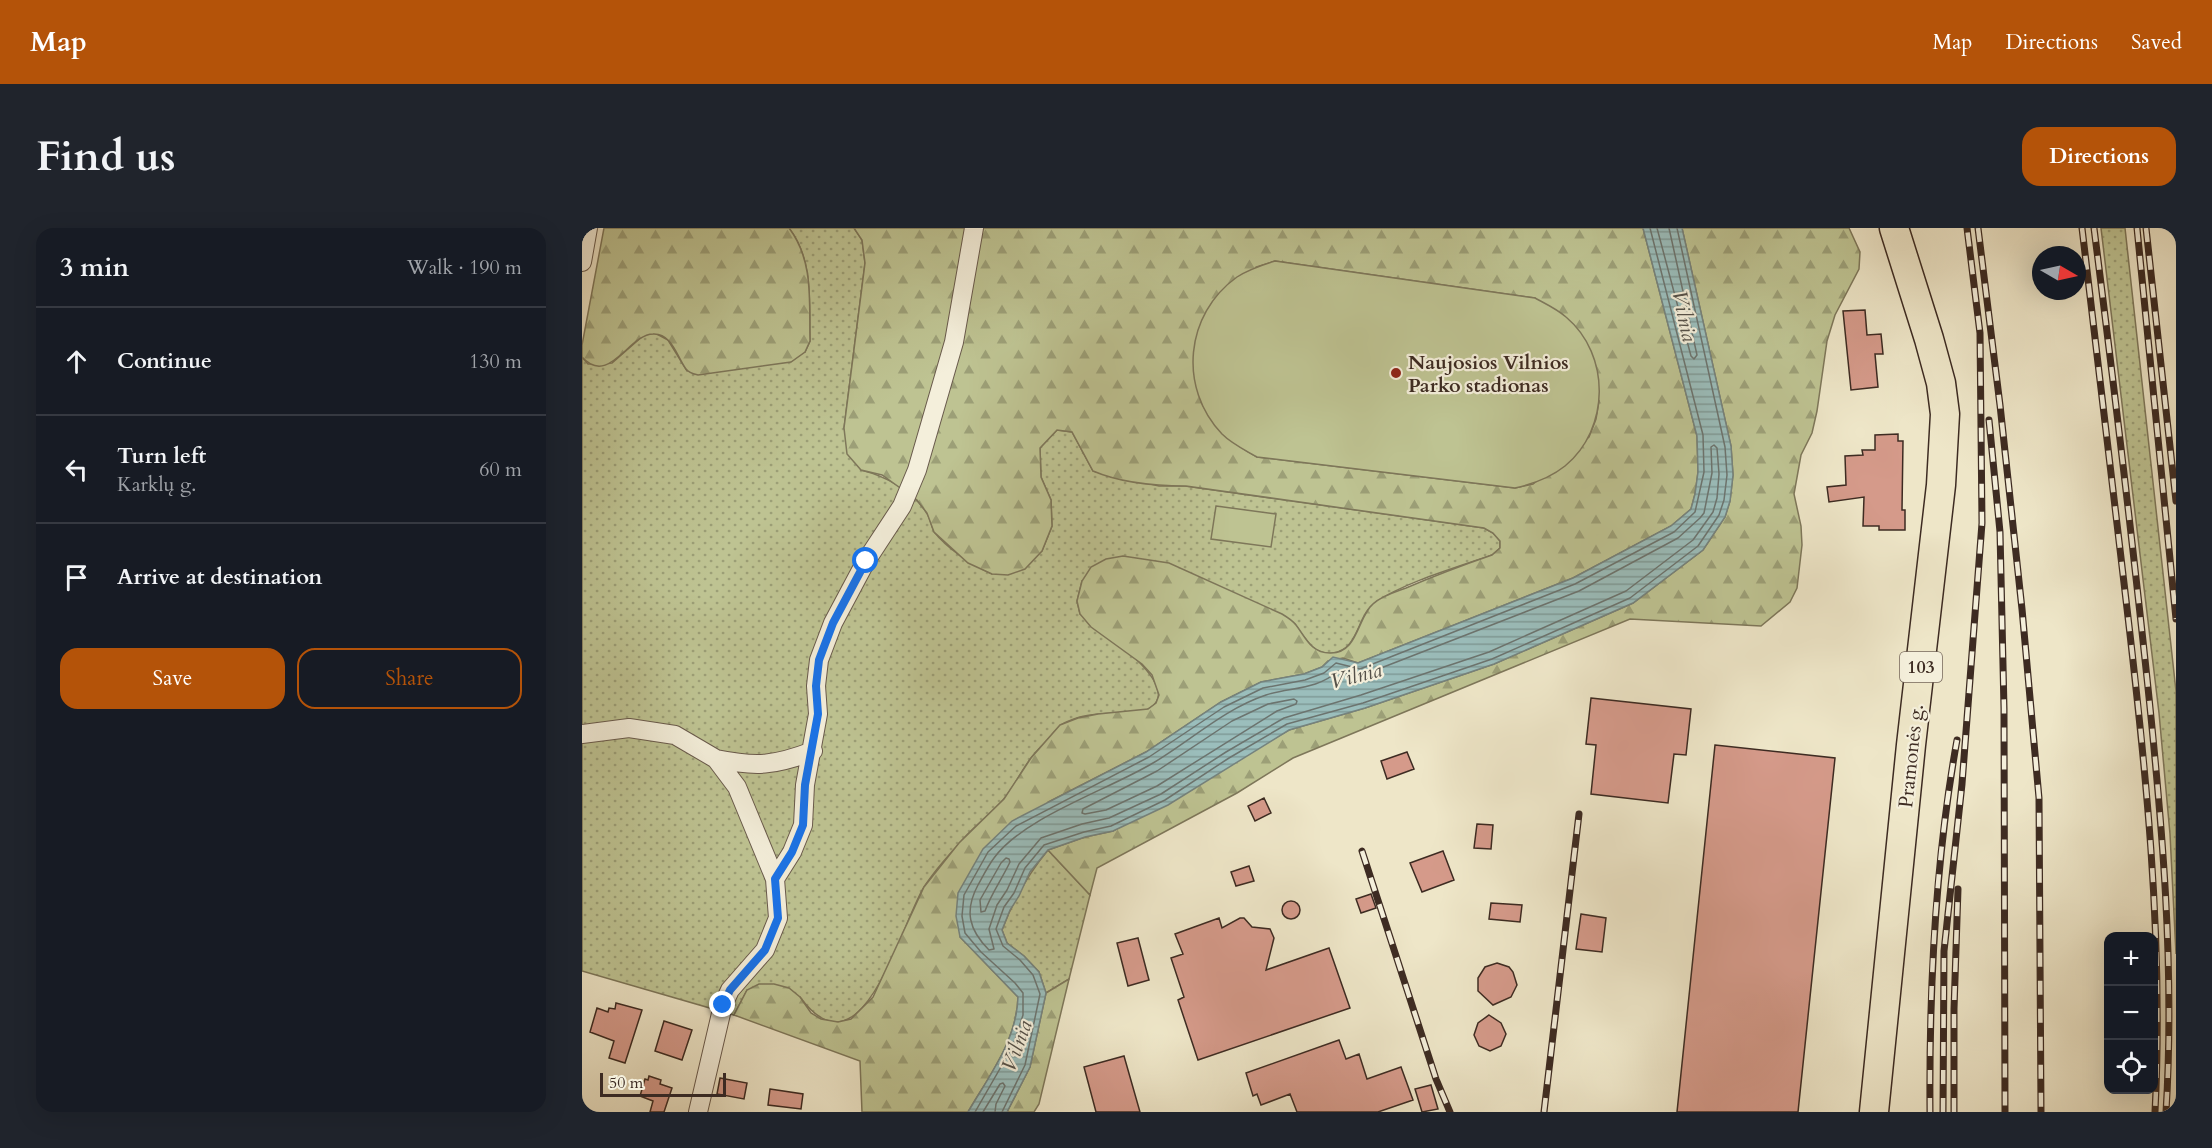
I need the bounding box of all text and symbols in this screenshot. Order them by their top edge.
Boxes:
text: Map [30,23,87,61]
text: Map [1932,28,1972,57]
text: Directions [2005,28,2098,57]
text: Saved [2131,28,2182,57]
button: Directions [2022,127,2176,186]
text: Find us [36,128,176,185]
north arrow [2032,246,2086,300]
text: 3 min [60,250,129,285]
text: Walk · 190 m [407,254,522,281]
water label: Vilnia [1664,287,1704,345]
icon: ahead [60,345,93,378]
text: Continue [117,346,212,376]
text: 130 m [469,348,522,375]
place label: Naujosios Vilnios Parko stadionas [1408,349,1569,399]
marker: Naujosios Vilnios Parko stadionas [1389,366,1403,380]
text: Turn left [117,441,206,471]
icon: left [60,453,93,486]
text: 60 m [479,456,522,483]
text: Karklų g. [117,471,196,498]
route start [852,547,878,573]
icon: arrive [60,561,93,594]
text: Arrive at destination [117,562,322,592]
button: Save [60,648,285,709]
button: Share [297,648,522,709]
road number: 103 [1900,652,1942,682]
water label: Vilnia [1327,656,1385,696]
street label: Pramonės g. [1892,703,1930,809]
map controls [2104,932,2158,1094]
button: + [2104,932,2158,986]
button: − [2104,986,2158,1040]
route end [709,991,735,1017]
water label: Vilnia [994,1016,1040,1076]
button: locate [2104,1040,2158,1094]
scale bar [600,1070,726,1098]
text: 50 m [609,1072,643,1094]

